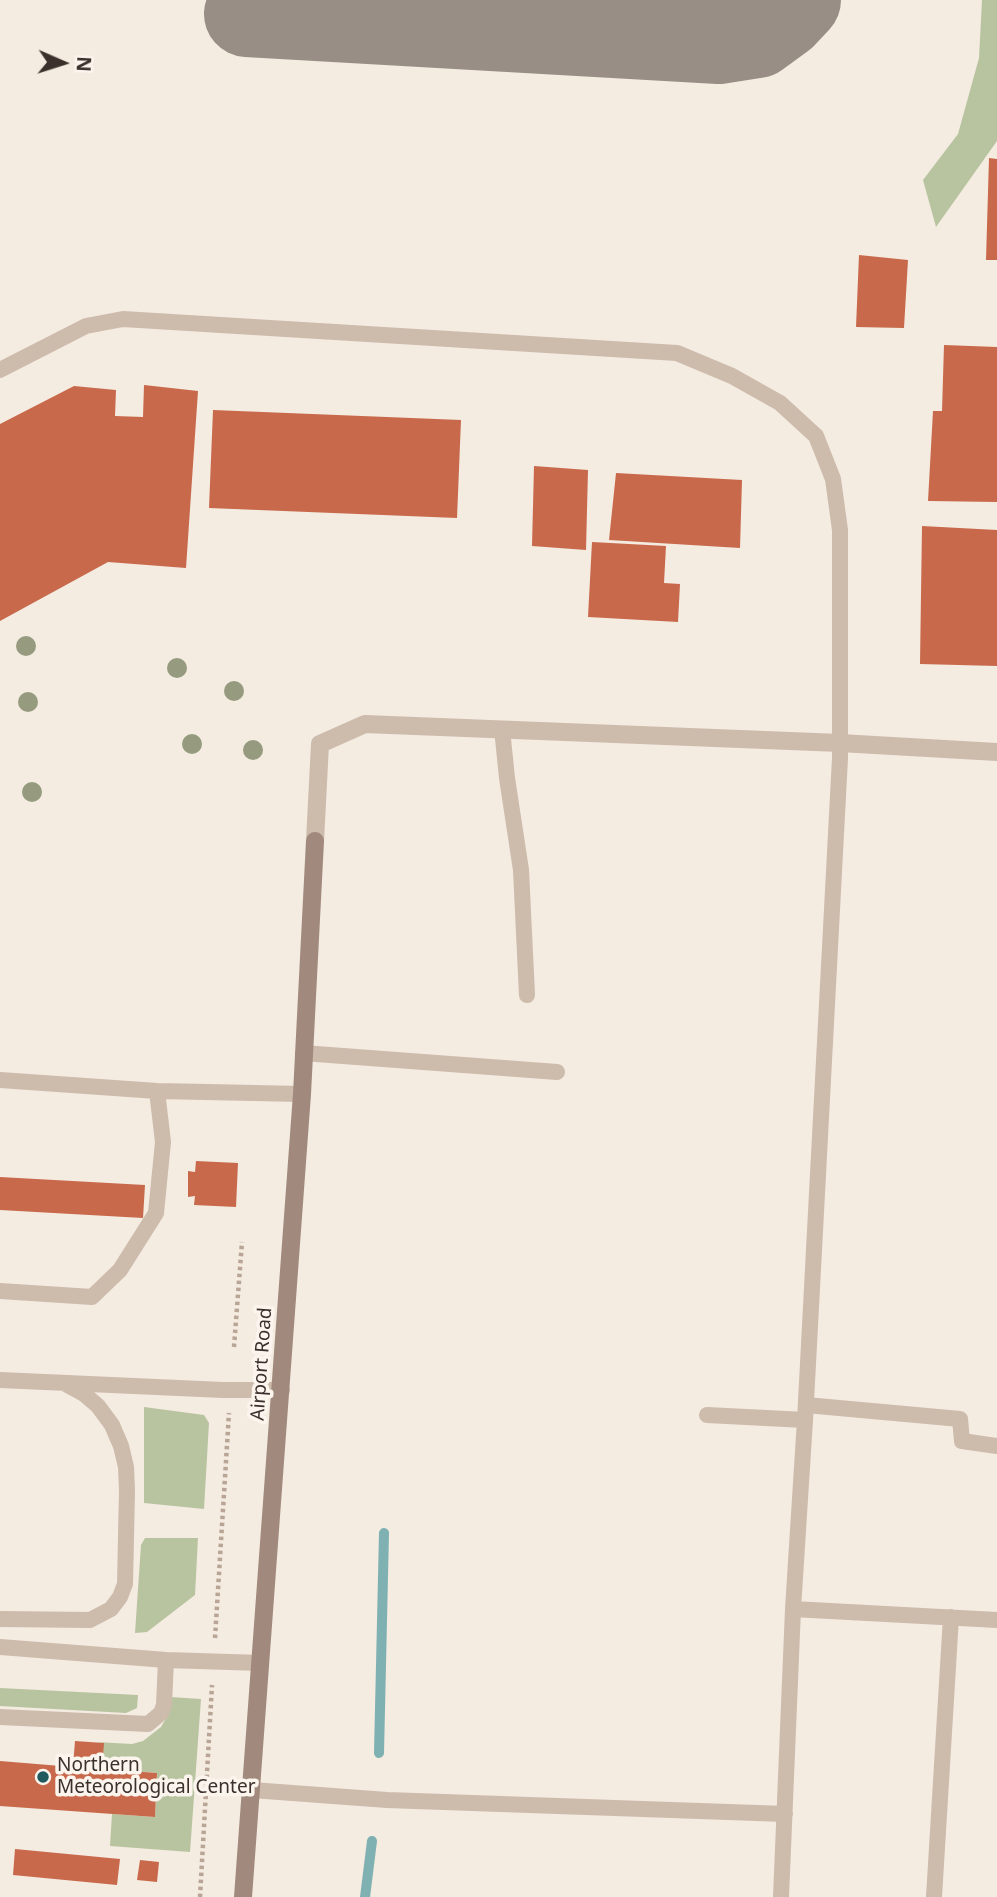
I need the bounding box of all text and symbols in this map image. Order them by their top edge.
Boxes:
north arrow [28,28,98,98]
text: N [71,56,97,72]
street label: Airport Road [247,1307,277,1421]
place label: Northern Meteorological Center [57,1755,255,1799]
marker: Northern Meteorological Center [35,1769,51,1785]

